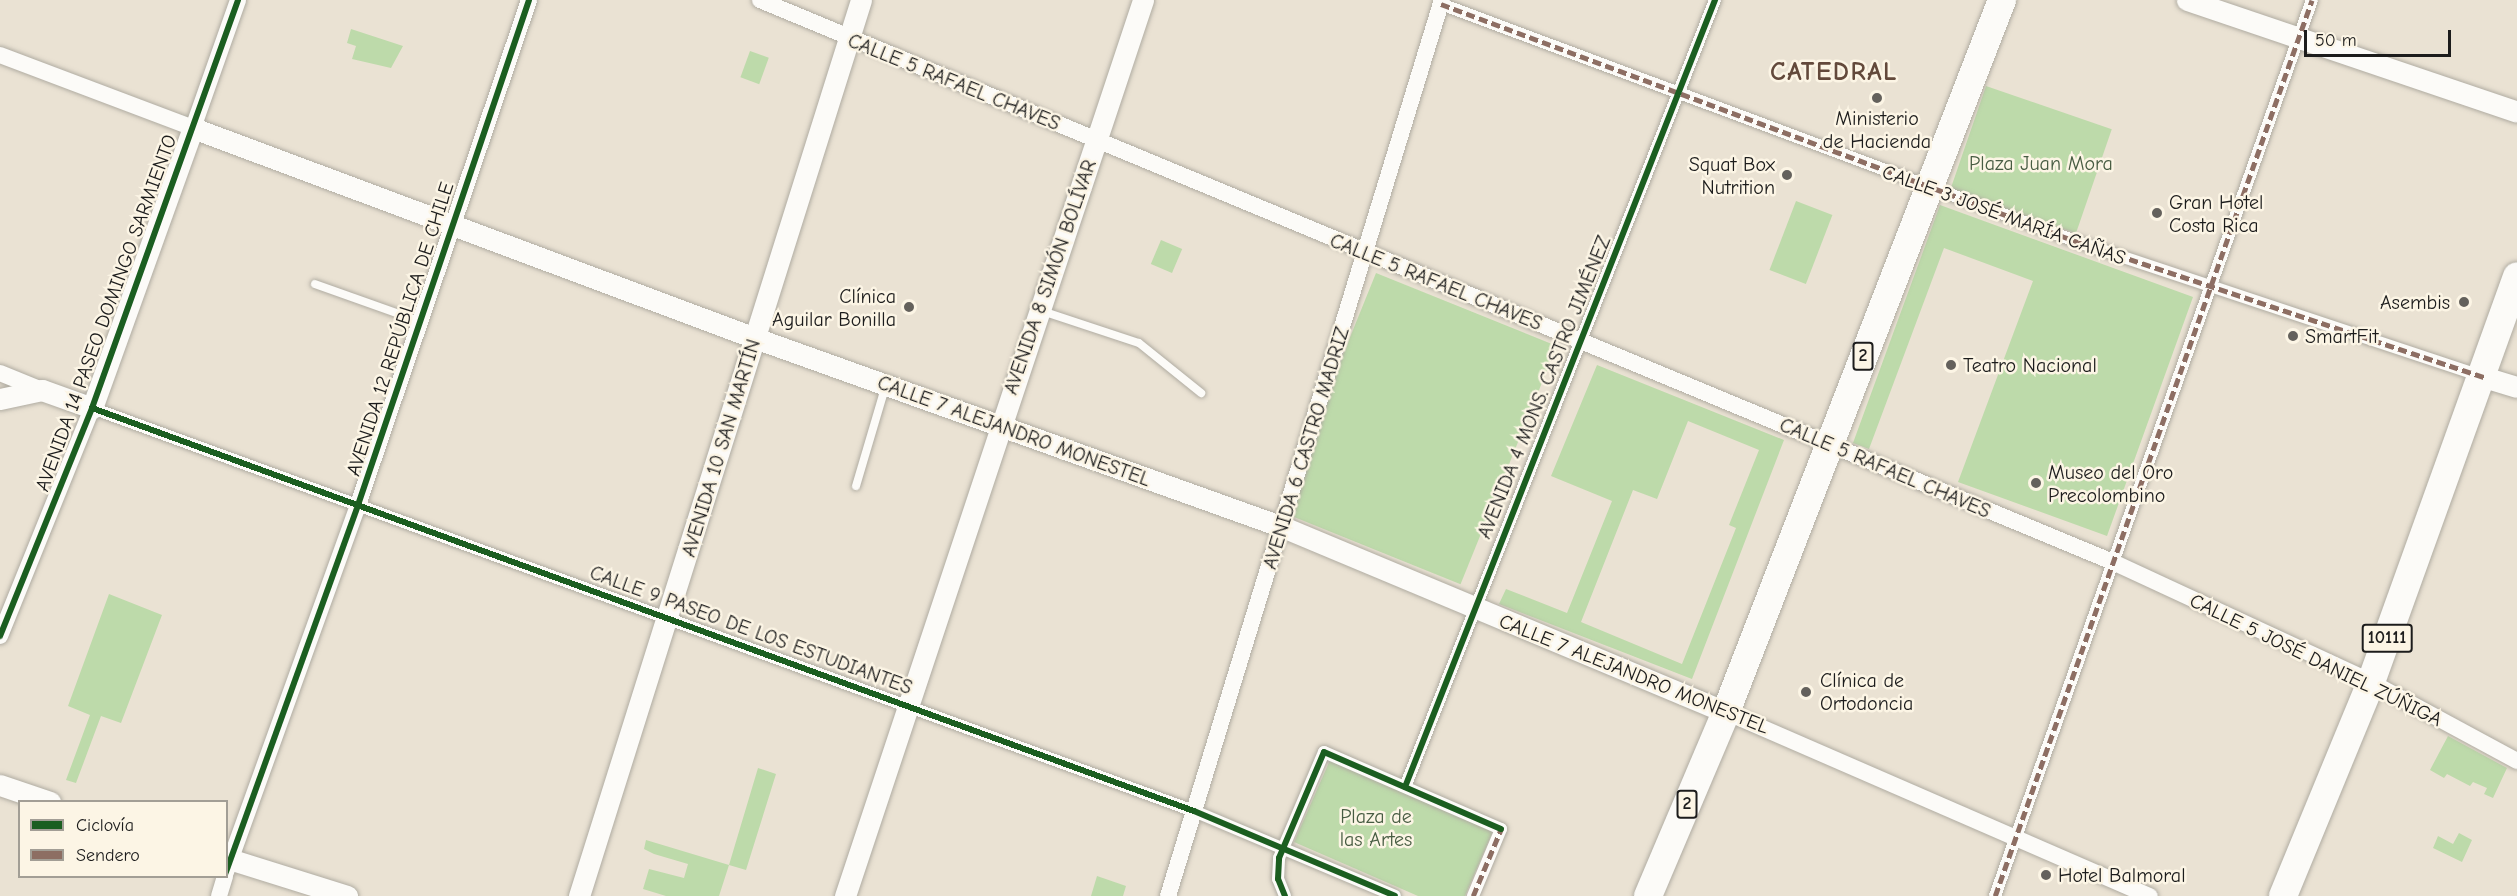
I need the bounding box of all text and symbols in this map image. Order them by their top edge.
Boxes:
scale bar [2307,18,2454,56]
street label: CALLE 5 RAFAEL CHAVES [844,28,1064,136]
text: 50 m [2315,30,2357,51]
district label: CATEDRAL [1770,57,1898,89]
marker: Ministerio de Hacienda [1870,91,1884,105]
place label: Ministerio de Hacienda [1823,107,1931,154]
street label: AVENIDA 14 PASEO DOMINGO SARMIENTO [30,131,182,495]
park label: Plaza Juan Mora [1969,151,2113,175]
place label: Squat Box Nutrition [1689,152,1775,199]
street label: AVENIDA 8 SIMÓN BOLÍVAR [998,156,1102,398]
street label: CALLE 3 JOSÉ MARÍA CAÑAS [1879,160,2129,270]
marker: Squat Box Nutrition [1780,168,1794,182]
street label: AVENIDA 12 REPÚBLICA DE CHILE [341,179,459,479]
place label: Gran Hotel Costa Rica [2169,190,2263,237]
marker: Gran Hotel Costa Rica [2150,206,2164,220]
street label: CALLE 5 RAFAEL CHAVES [1326,228,1546,336]
street label: AVENIDA 4 MONS. CASTRO JIMÉNEZ [1472,232,1616,542]
place label: Clínica Aguilar Bonilla [772,284,896,331]
place label: Asembis [2380,290,2450,314]
marker: Asembis [2455,293,2473,311]
marker: Clínica Aguilar Bonilla [900,298,918,316]
street label: AVENIDA 6 CASTRO MADRIZ [1258,324,1354,572]
place label: SmartFit [2305,324,2378,348]
marker: SmartFit [2286,329,2300,343]
street label: AVENIDA 10 SAN MARTÍN [676,336,766,560]
road number: 2 [1852,341,1874,371]
place label: Teatro Nacional [1963,353,2097,377]
marker: Teatro Nacional [1944,358,1958,372]
street label: CALLE 7 ALEJANDRO MONESTEL [874,370,1154,492]
street label: CALLE 5 RAFAEL CHAVES [1776,413,1994,523]
place label: Museo del Oro Precolombino [2048,460,2173,507]
marker: Museo del Oro Precolombino [2029,476,2043,490]
street label: CALLE 9 PASEO DE LOS ESTUDIANTES [587,560,915,700]
street label: CALLE 5 JOSÉ DANIEL ZÚÑIGA [2186,588,2446,732]
street label: CALLE 7 ALEJANDRO MONESTEL [1496,609,1772,739]
road number: 10111 [2362,623,2412,653]
place label: Clínica de Ortodoncia [1820,668,1913,715]
marker: Clínica de Ortodoncia [1797,683,1815,701]
road number: 2 [1676,789,1698,819]
legend [18,800,228,878]
park label: Plaza de las Artes [1340,805,1412,852]
text: Ciclovía [76,815,134,836]
text: Sendero [76,845,140,866]
place label: Hotel Balmoral [2058,863,2186,887]
marker: Hotel Balmoral [2039,868,2053,882]

